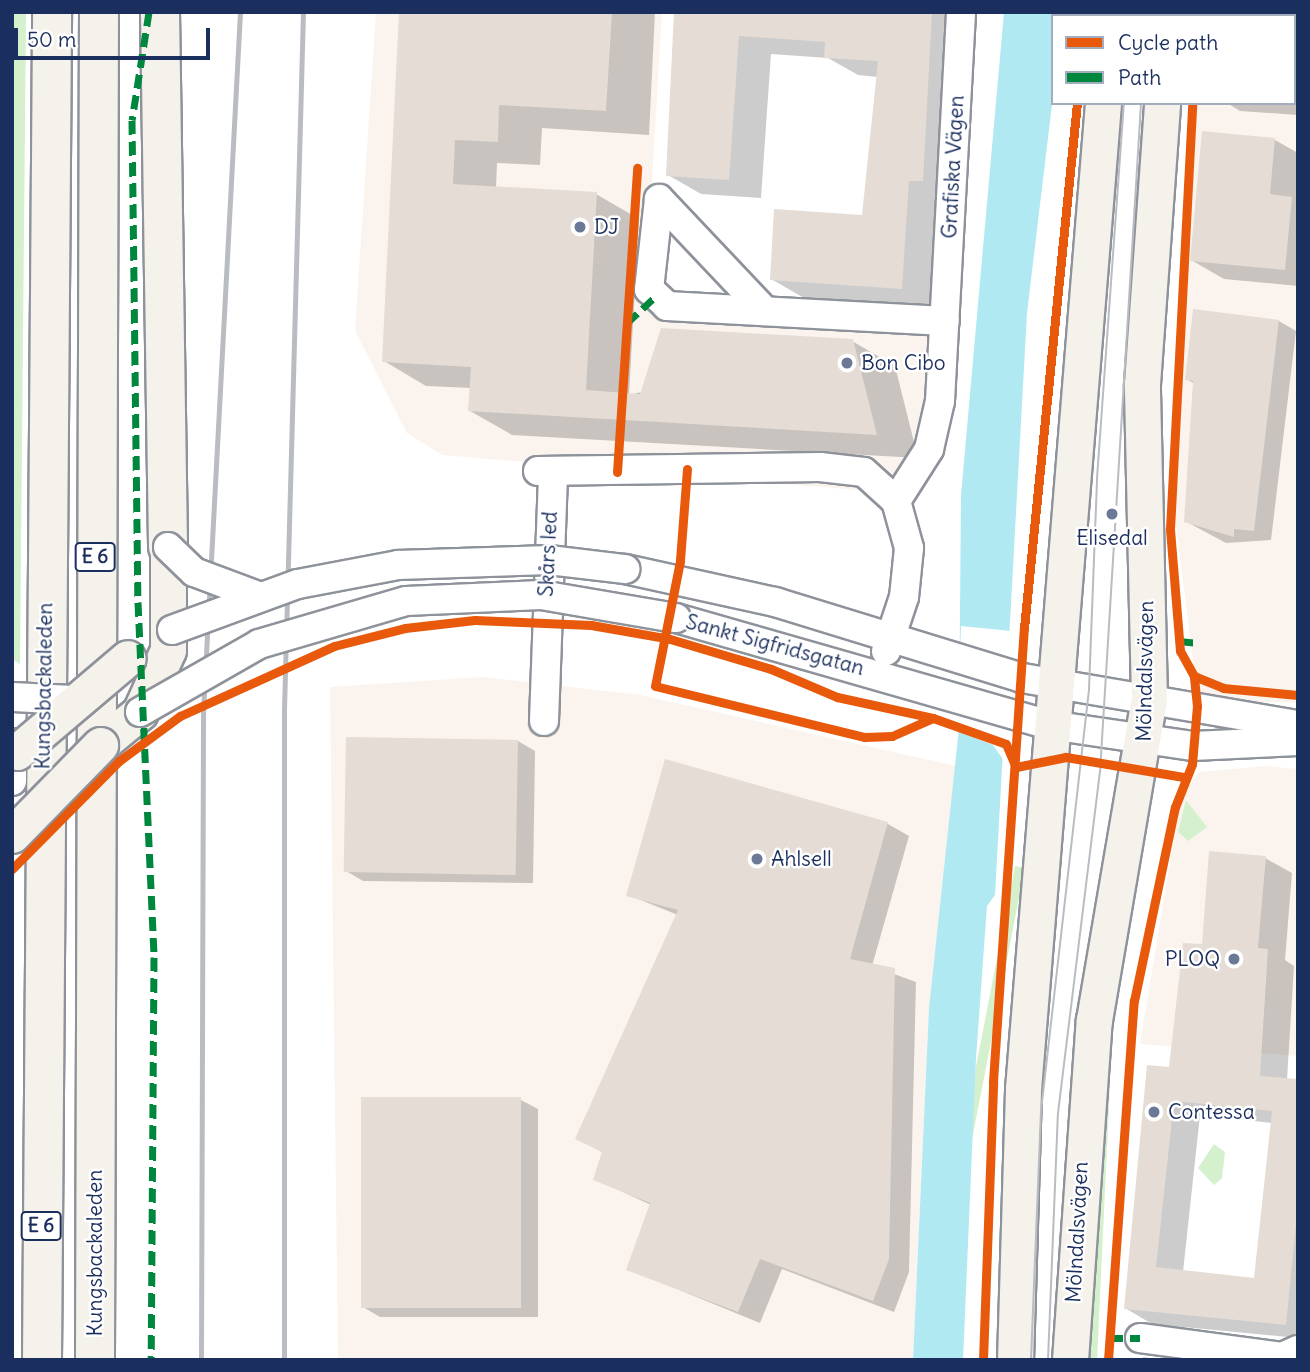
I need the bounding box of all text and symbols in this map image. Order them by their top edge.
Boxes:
scale bar [18,14,214,58]
legend [1051,14,1296,105]
text: 50 m [27,26,76,53]
text: Cycle path [1118,29,1218,56]
text: Path [1118,64,1161,91]
street label: Grafiska Vägen [937,95,969,239]
place label: DJ [594,214,619,240]
marker: DJ [572,219,588,235]
place label: Bon Cibo [861,350,946,376]
marker: Bon Cibo [839,355,855,371]
marker: Elisedal [1104,506,1120,522]
street label: Skårs led [533,511,563,597]
place label: Elisedal [1076,525,1148,551]
road number: E 6 [74,542,116,572]
street label: Mölndalsvägen [1131,600,1159,742]
street label: Kungsbackaleden [30,602,58,770]
street label: Sankt Sigfridsgatan [683,609,867,681]
place label: Ahlsell [771,846,832,872]
marker: Ahlsell [749,851,765,867]
place label: PLOQ [1165,946,1220,972]
marker: PLOQ [1226,951,1242,967]
place label: Contessa [1168,1099,1255,1125]
marker: Contessa [1146,1104,1162,1120]
street label: Mölndalsvägen [1061,1161,1093,1303]
street label: Kungsbackaleden [82,1170,108,1336]
road number: E 6 [20,1210,62,1242]

